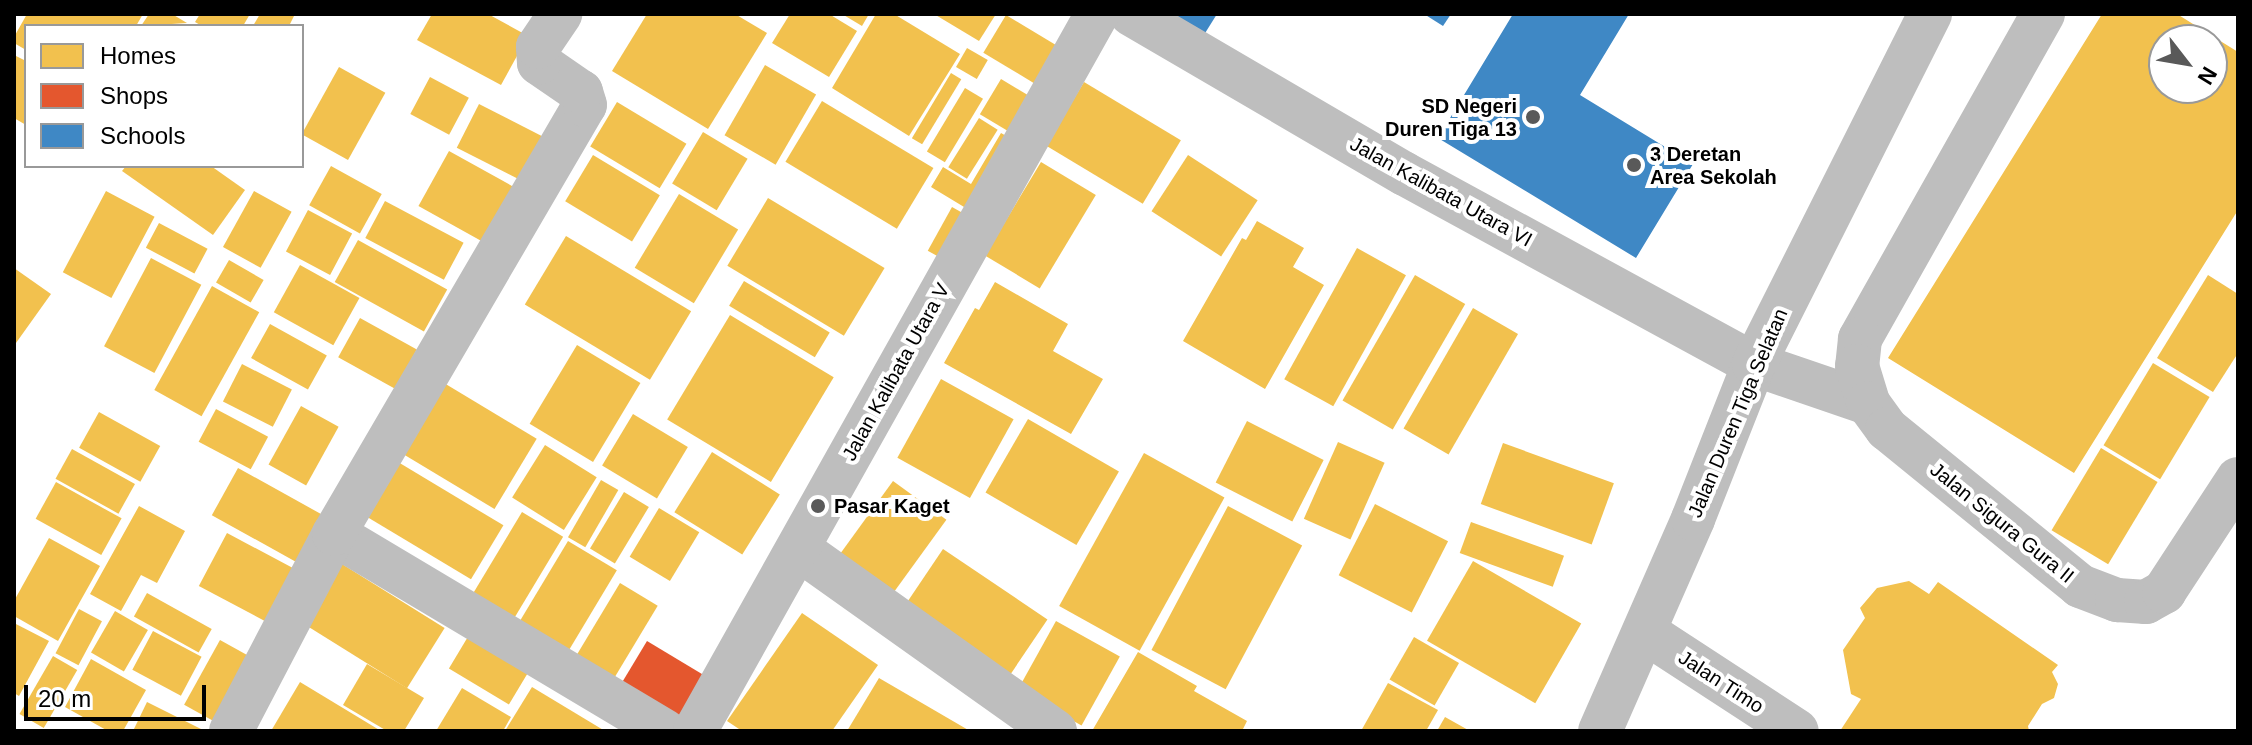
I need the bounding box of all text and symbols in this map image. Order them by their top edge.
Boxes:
legend [24,24,304,168]
north arrow [2148,24,2228,104]
text: Homes [100,42,176,69]
text: N [2192,62,2222,89]
text: Shops [100,82,168,109]
place label: SD Negeri Duren Tiga 13 [1385,94,1517,141]
marker: SD Negeri Duren Tiga 13 [1524,108,1542,126]
text: Schools [100,122,185,149]
street label: Jalan Kalibata Utara VI [1346,132,1536,252]
place label: 3 Deretan Area Sekolah [1650,142,1777,189]
marker: 3 Deretan Area Sekolah [1625,156,1643,174]
street label: Jalan Kalibata Utara V [837,279,955,465]
street label: Jalan Duren Tiga Selatan [1683,305,1793,521]
street label: Jalan Sigura Gura II [1925,458,2079,588]
place label: Pasar Kaget [834,494,950,518]
marker: Pasar Kaget [809,497,827,515]
street label: Jalan Timo [1674,646,1768,718]
scale bar [28,669,210,719]
text: 20 m [38,685,91,712]

